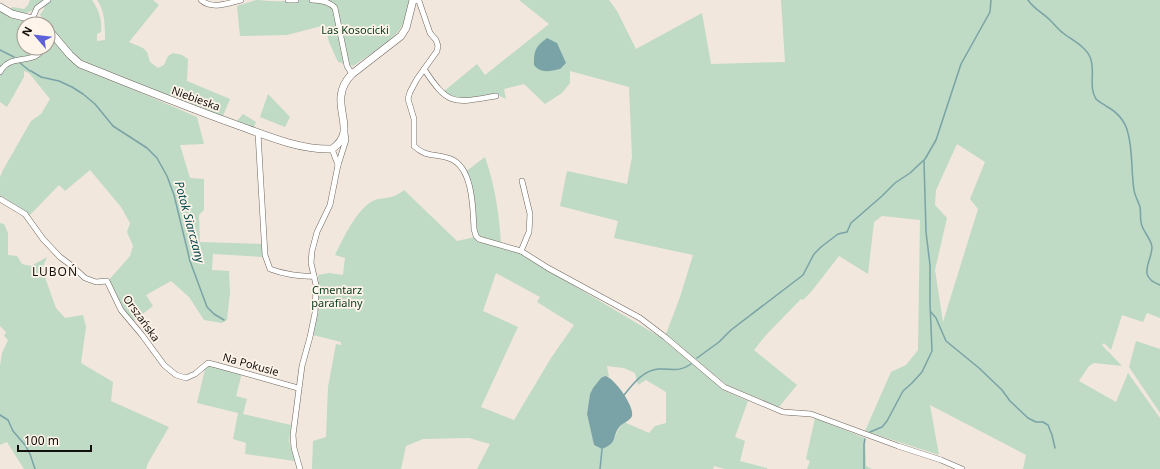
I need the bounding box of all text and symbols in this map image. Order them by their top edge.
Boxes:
north arrow [16,16,56,56]
park label: Las Kosocicki [321,22,389,37]
text: N [18,24,35,39]
street label: Niebieska [170,82,222,114]
water label: Potok Siarczany [171,179,209,266]
district label: LUBOŃ [32,263,78,280]
park label: Cmentarz parafialny [311,282,363,310]
street label: Orszańska [120,292,164,344]
street label: Na Pokusie [221,349,281,379]
scale bar [18,427,91,453]
text: 100 m [24,432,59,449]

